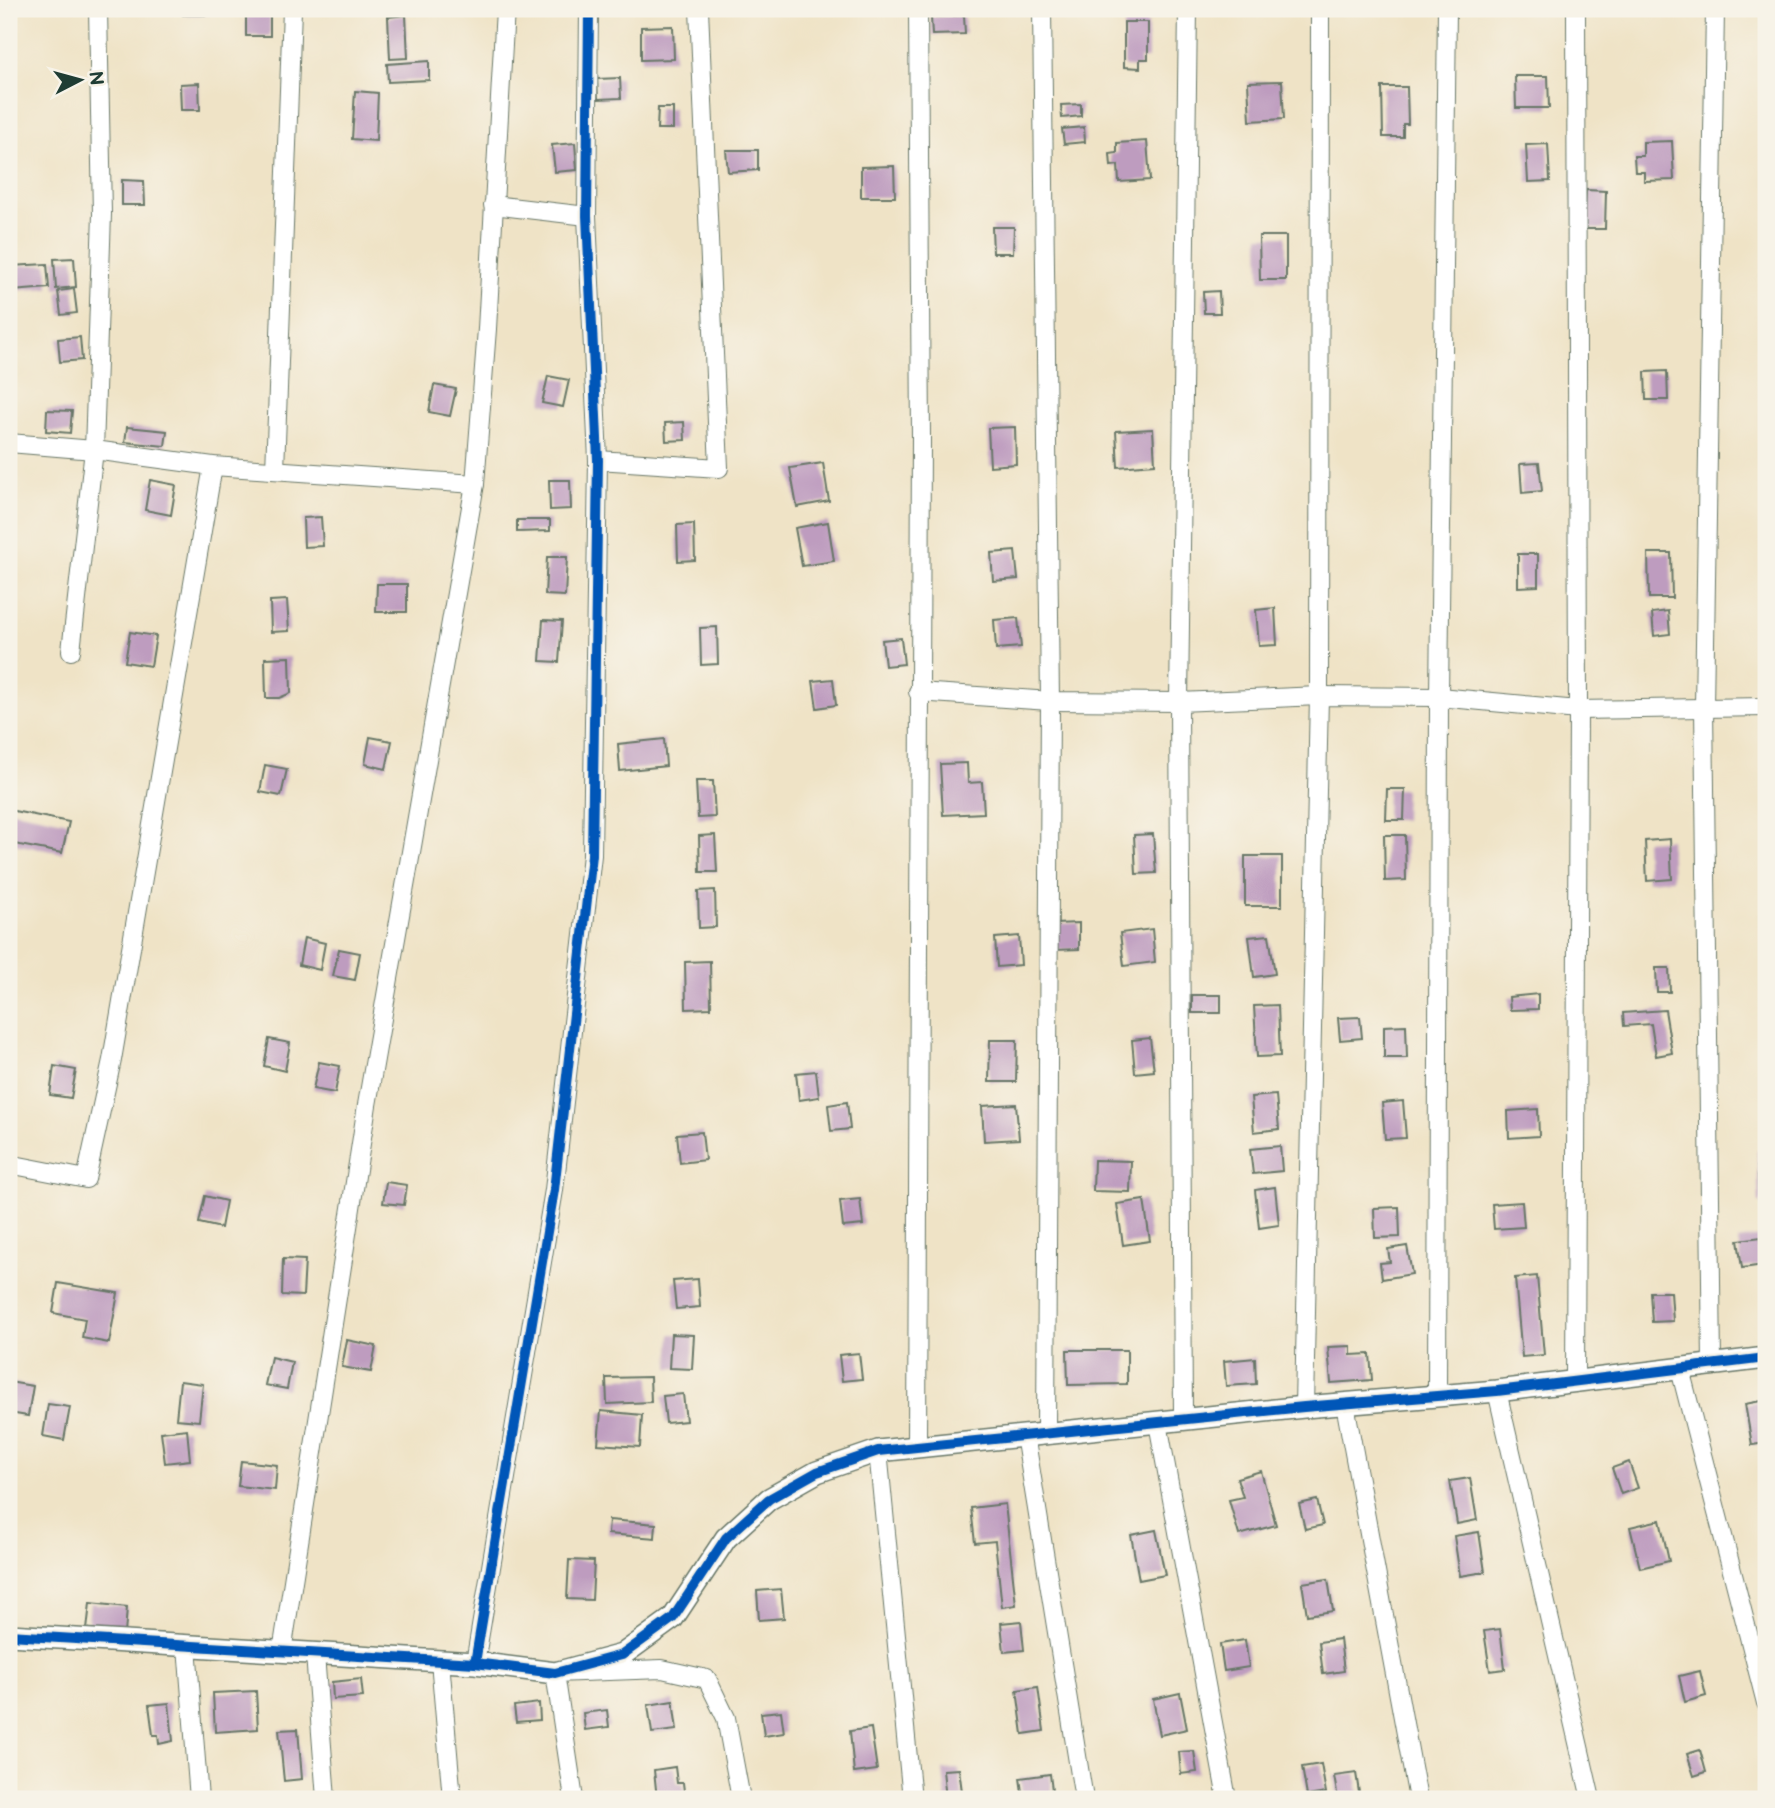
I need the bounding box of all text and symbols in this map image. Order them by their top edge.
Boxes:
north arrow [46,46,116,116]
text: N [83,70,108,87]

